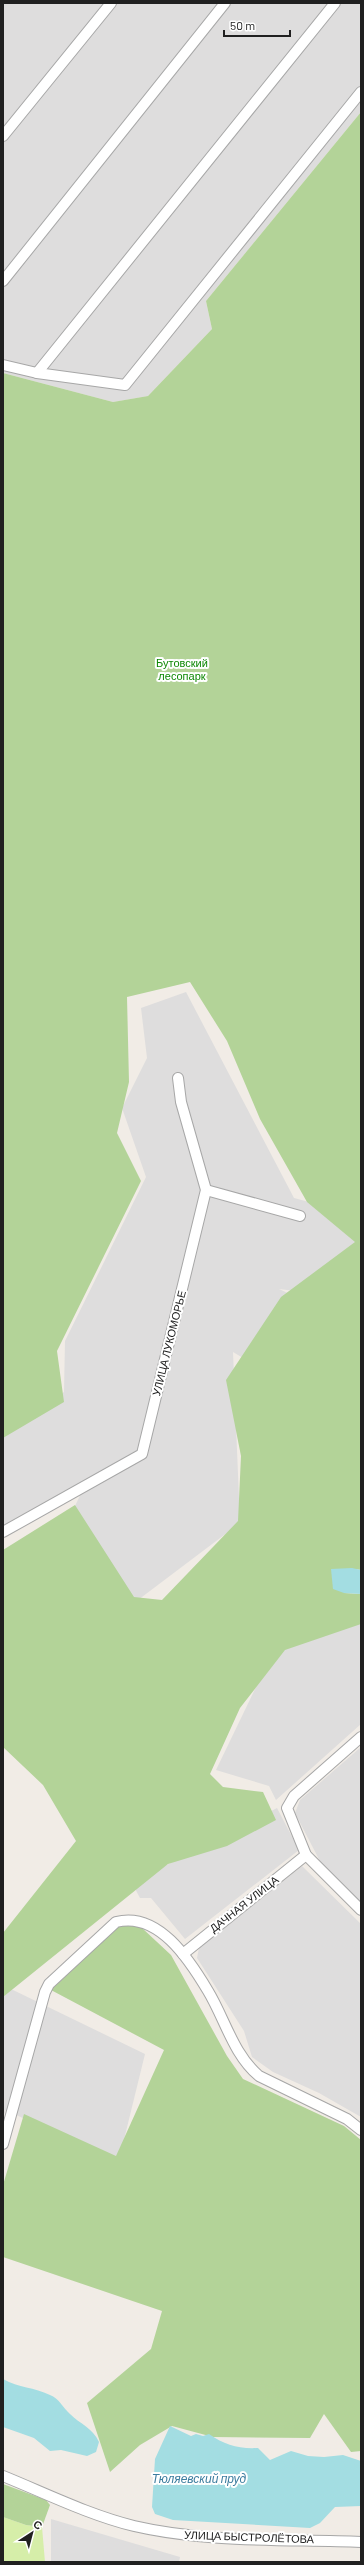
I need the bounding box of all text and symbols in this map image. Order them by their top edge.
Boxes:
scale bar [224,12,290,38]
text: 50 m [230,18,255,32]
park label: Бутовский лесопарк [156,656,208,682]
street label: УЛИЦА ЛУКОМОРЬЕ [149,1289,188,1397]
street label: ДАЧНАЯ УЛИЦА [207,1872,281,1935]
water label: Тюляевский пруд [152,2471,247,2486]
north arrow [12,2513,52,2553]
text: С [31,2517,45,2532]
street label: УЛИЦА БЫСТРОЛЁТОВА [184,2528,315,2545]

